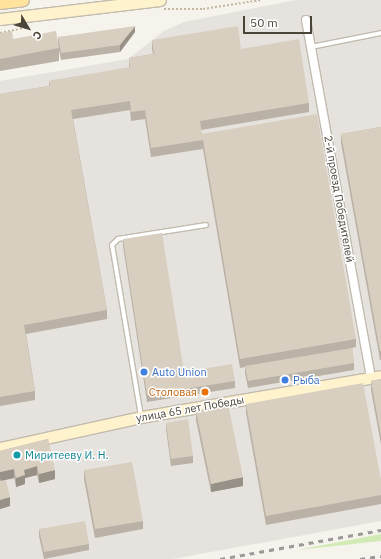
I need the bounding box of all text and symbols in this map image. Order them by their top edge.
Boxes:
north arrow [8,8,48,48]
scale bar [245,8,314,34]
text: 50 m [250,15,278,30]
text: С [30,28,45,43]
street label: 2-й проезд Победителей [321,135,357,263]
place label: Auto Union [152,365,207,379]
marker: Auto Union [139,367,149,377]
place label: Рыба [293,373,320,387]
marker: Рыба [280,375,290,385]
place label: Столовая [149,385,197,399]
marker: Столовая [200,387,210,397]
street label: улица 65 лет Победы [135,393,245,425]
place label: Миритееву И. Н. [25,448,109,462]
marker: Миритееву И. Н. [12,450,22,460]

